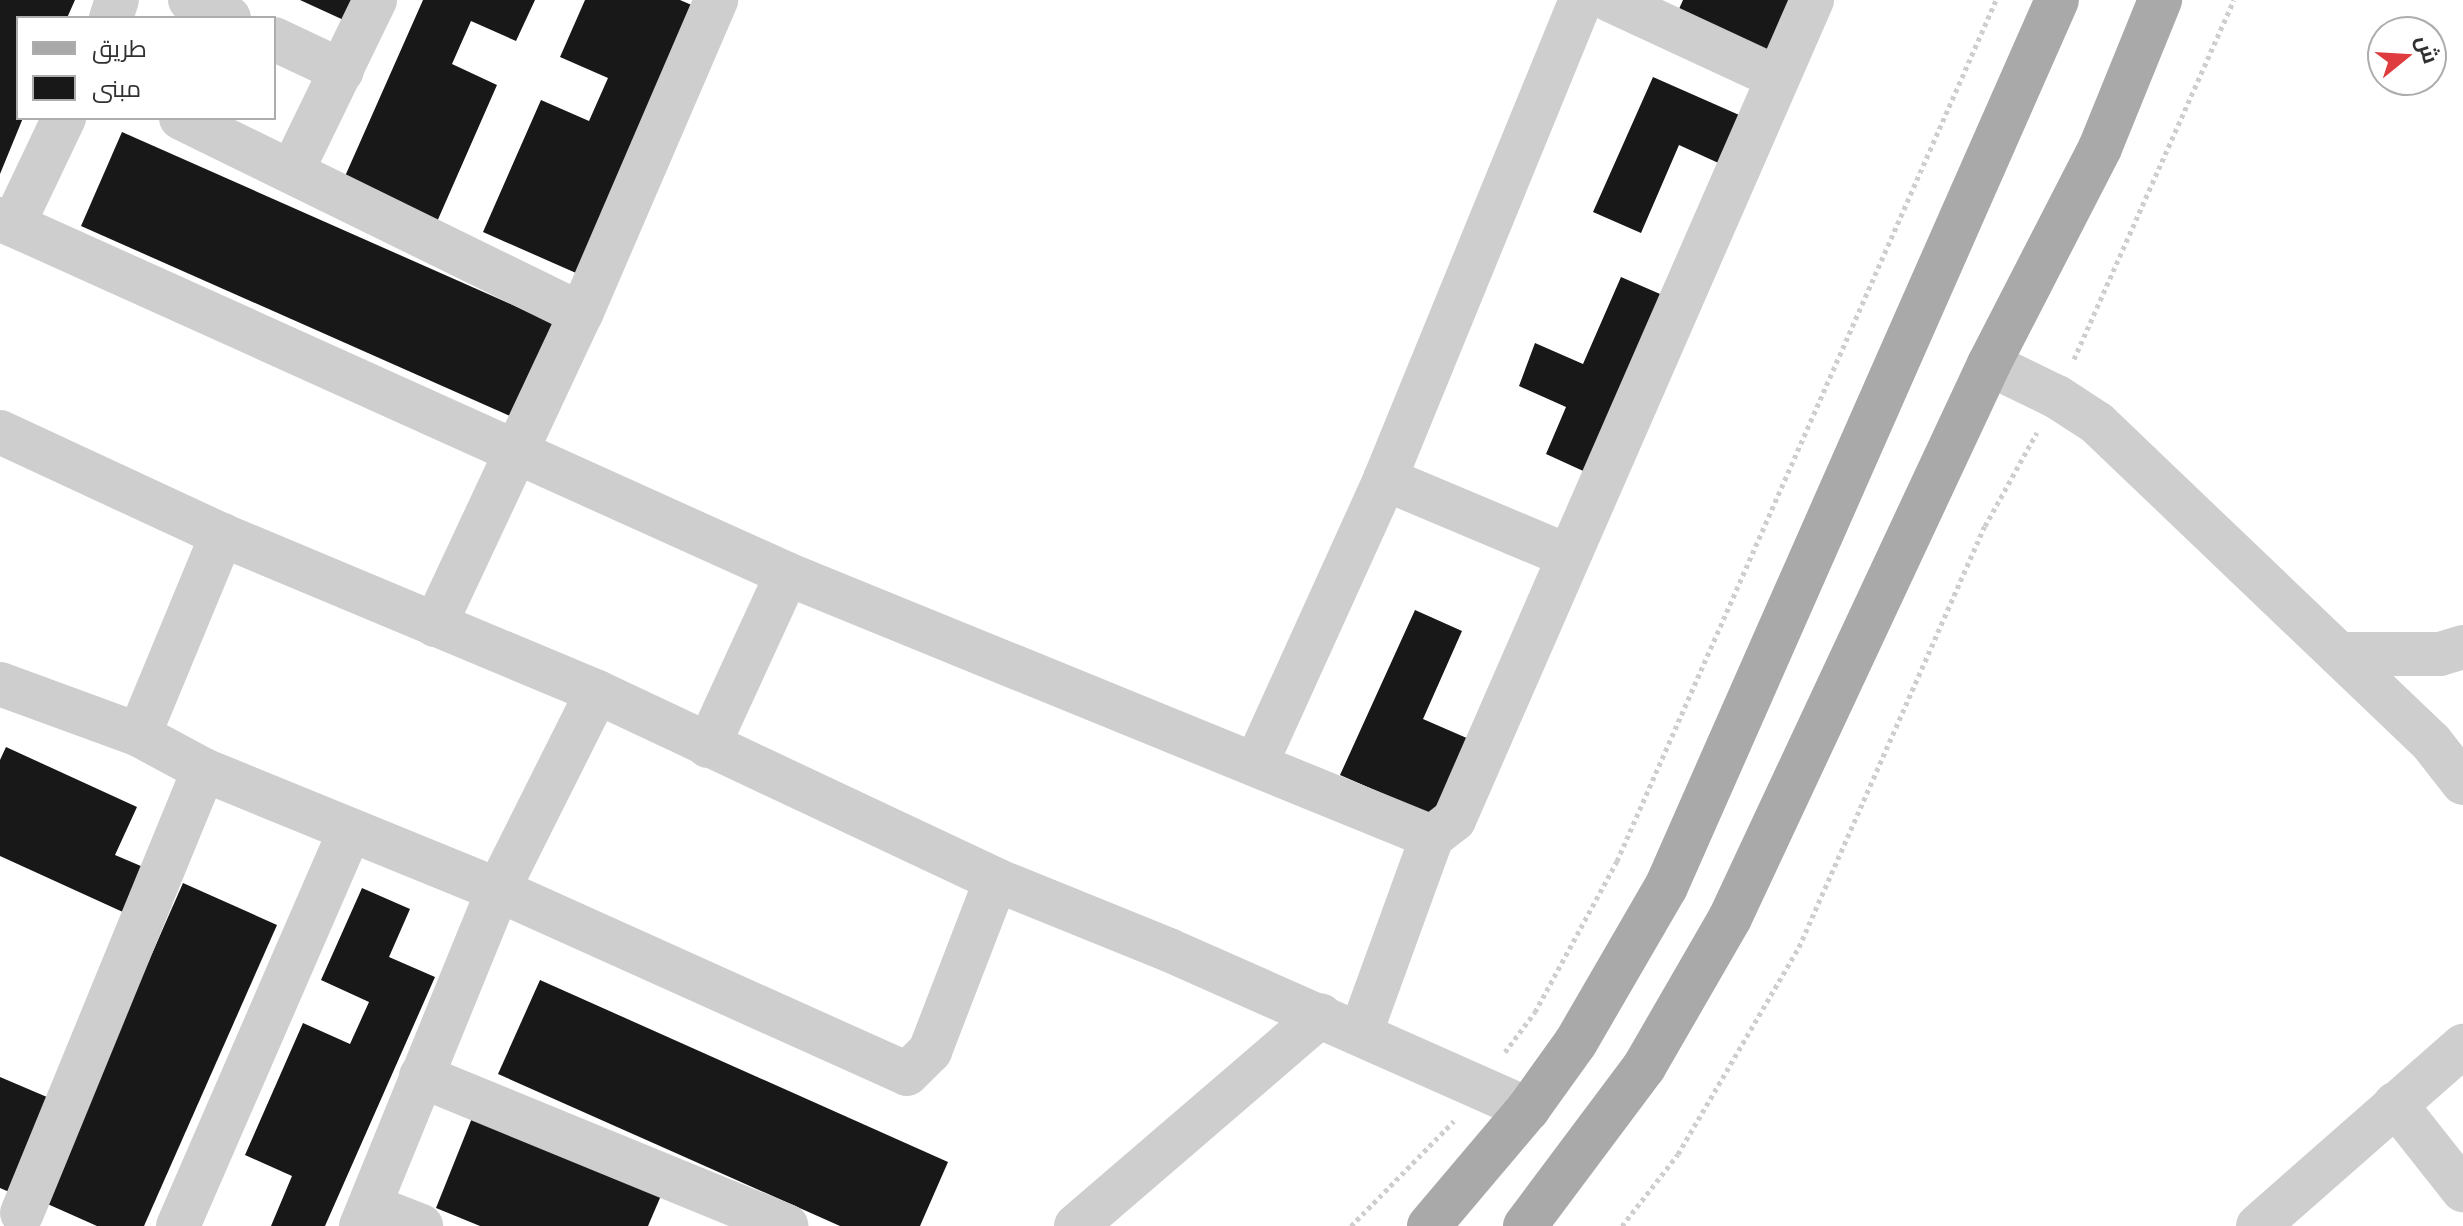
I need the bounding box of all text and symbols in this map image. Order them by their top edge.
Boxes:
legend [16,16,276,120]
north arrow [2367,16,2447,96]
text: ش [2411,32,2445,67]
text: طريق [92,34,147,62]
text: مبنى [92,74,141,102]

